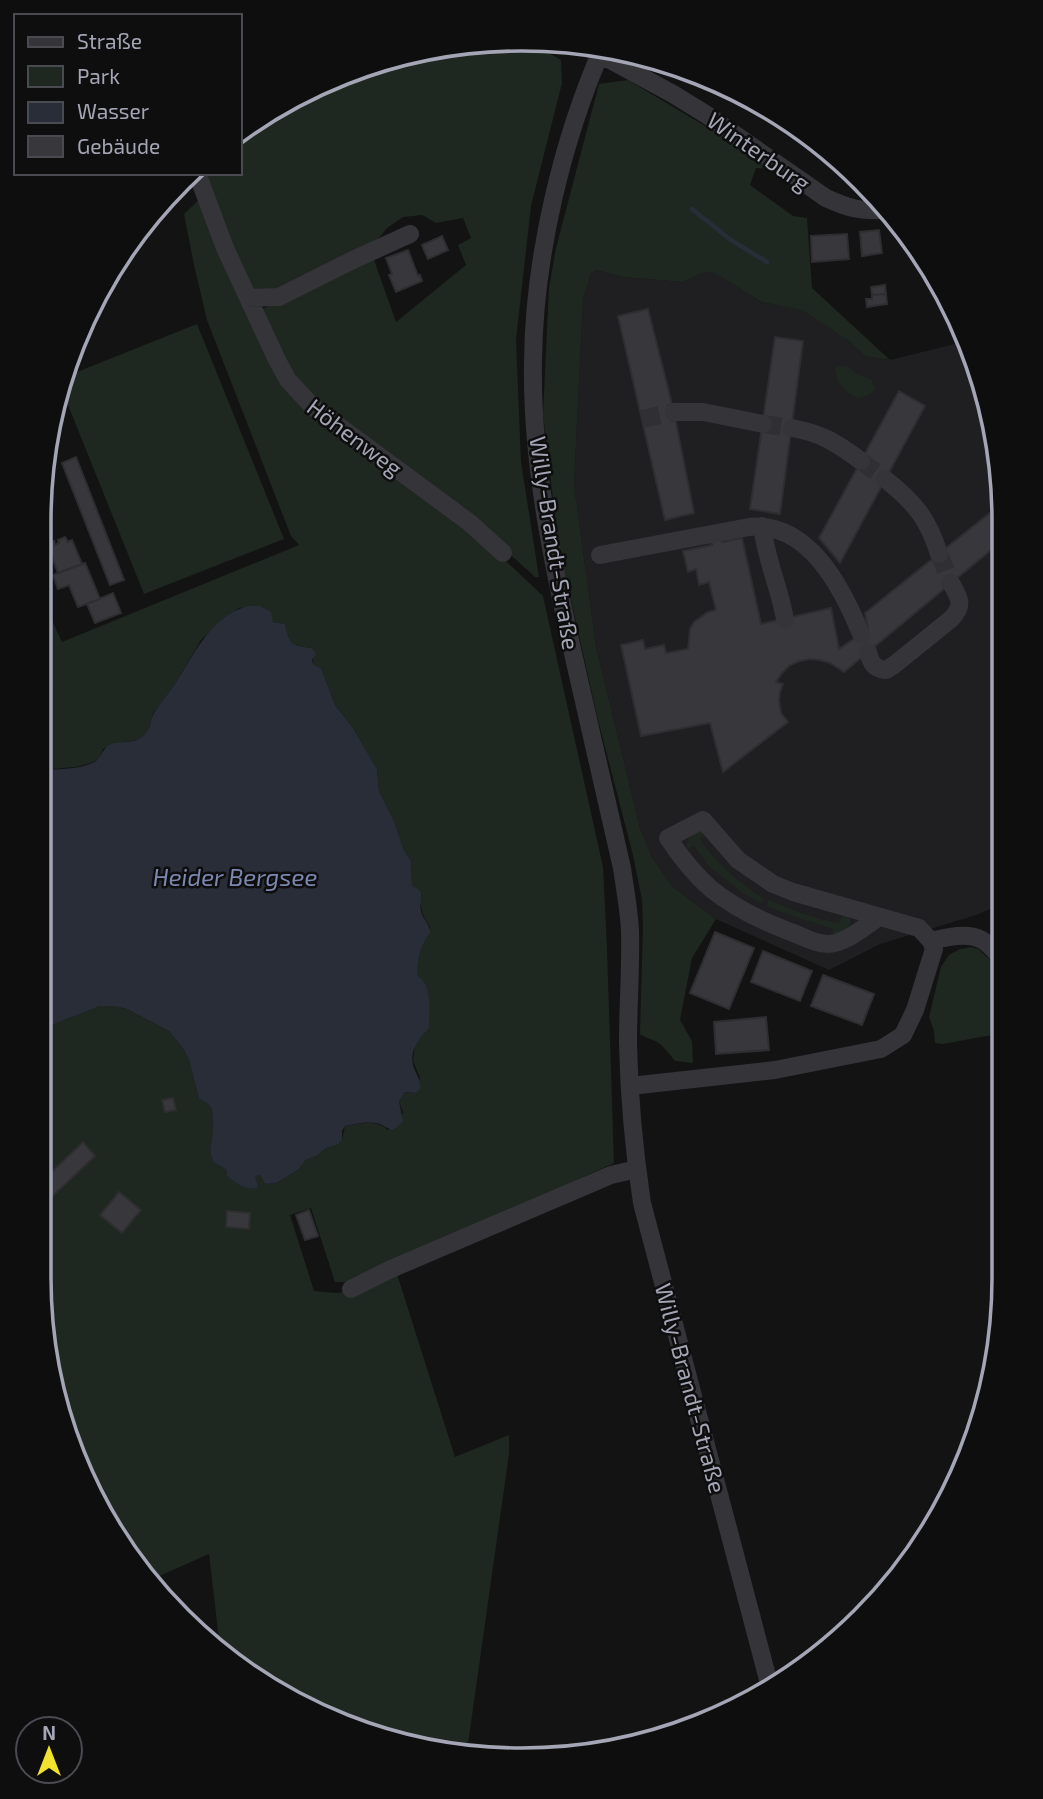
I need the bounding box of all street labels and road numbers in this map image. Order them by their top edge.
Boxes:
street label: Winterburg [702,105,816,197]
street label: Höhenweg [302,392,408,482]
street label: Willy-Brandt-Straße [524,434,586,652]
street label: Willy-Brandt-Straße [650,1280,732,1496]

